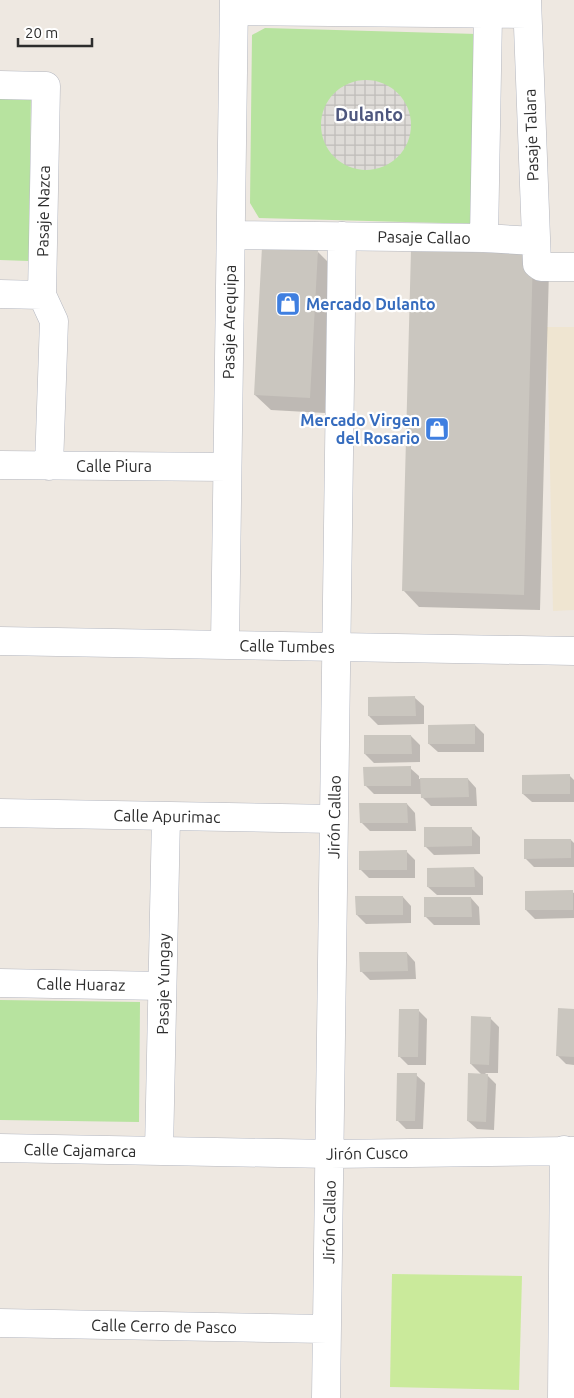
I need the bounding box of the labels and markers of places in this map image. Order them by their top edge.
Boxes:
shop icon: Mercado Dulanto [275,291,301,317]
place label: Mercado Dulanto [306,295,436,313]
place label: Mercado Virgen del Rosario [300,411,420,447]
shop icon: Mercado Virgen del Rosario [424,416,450,442]

